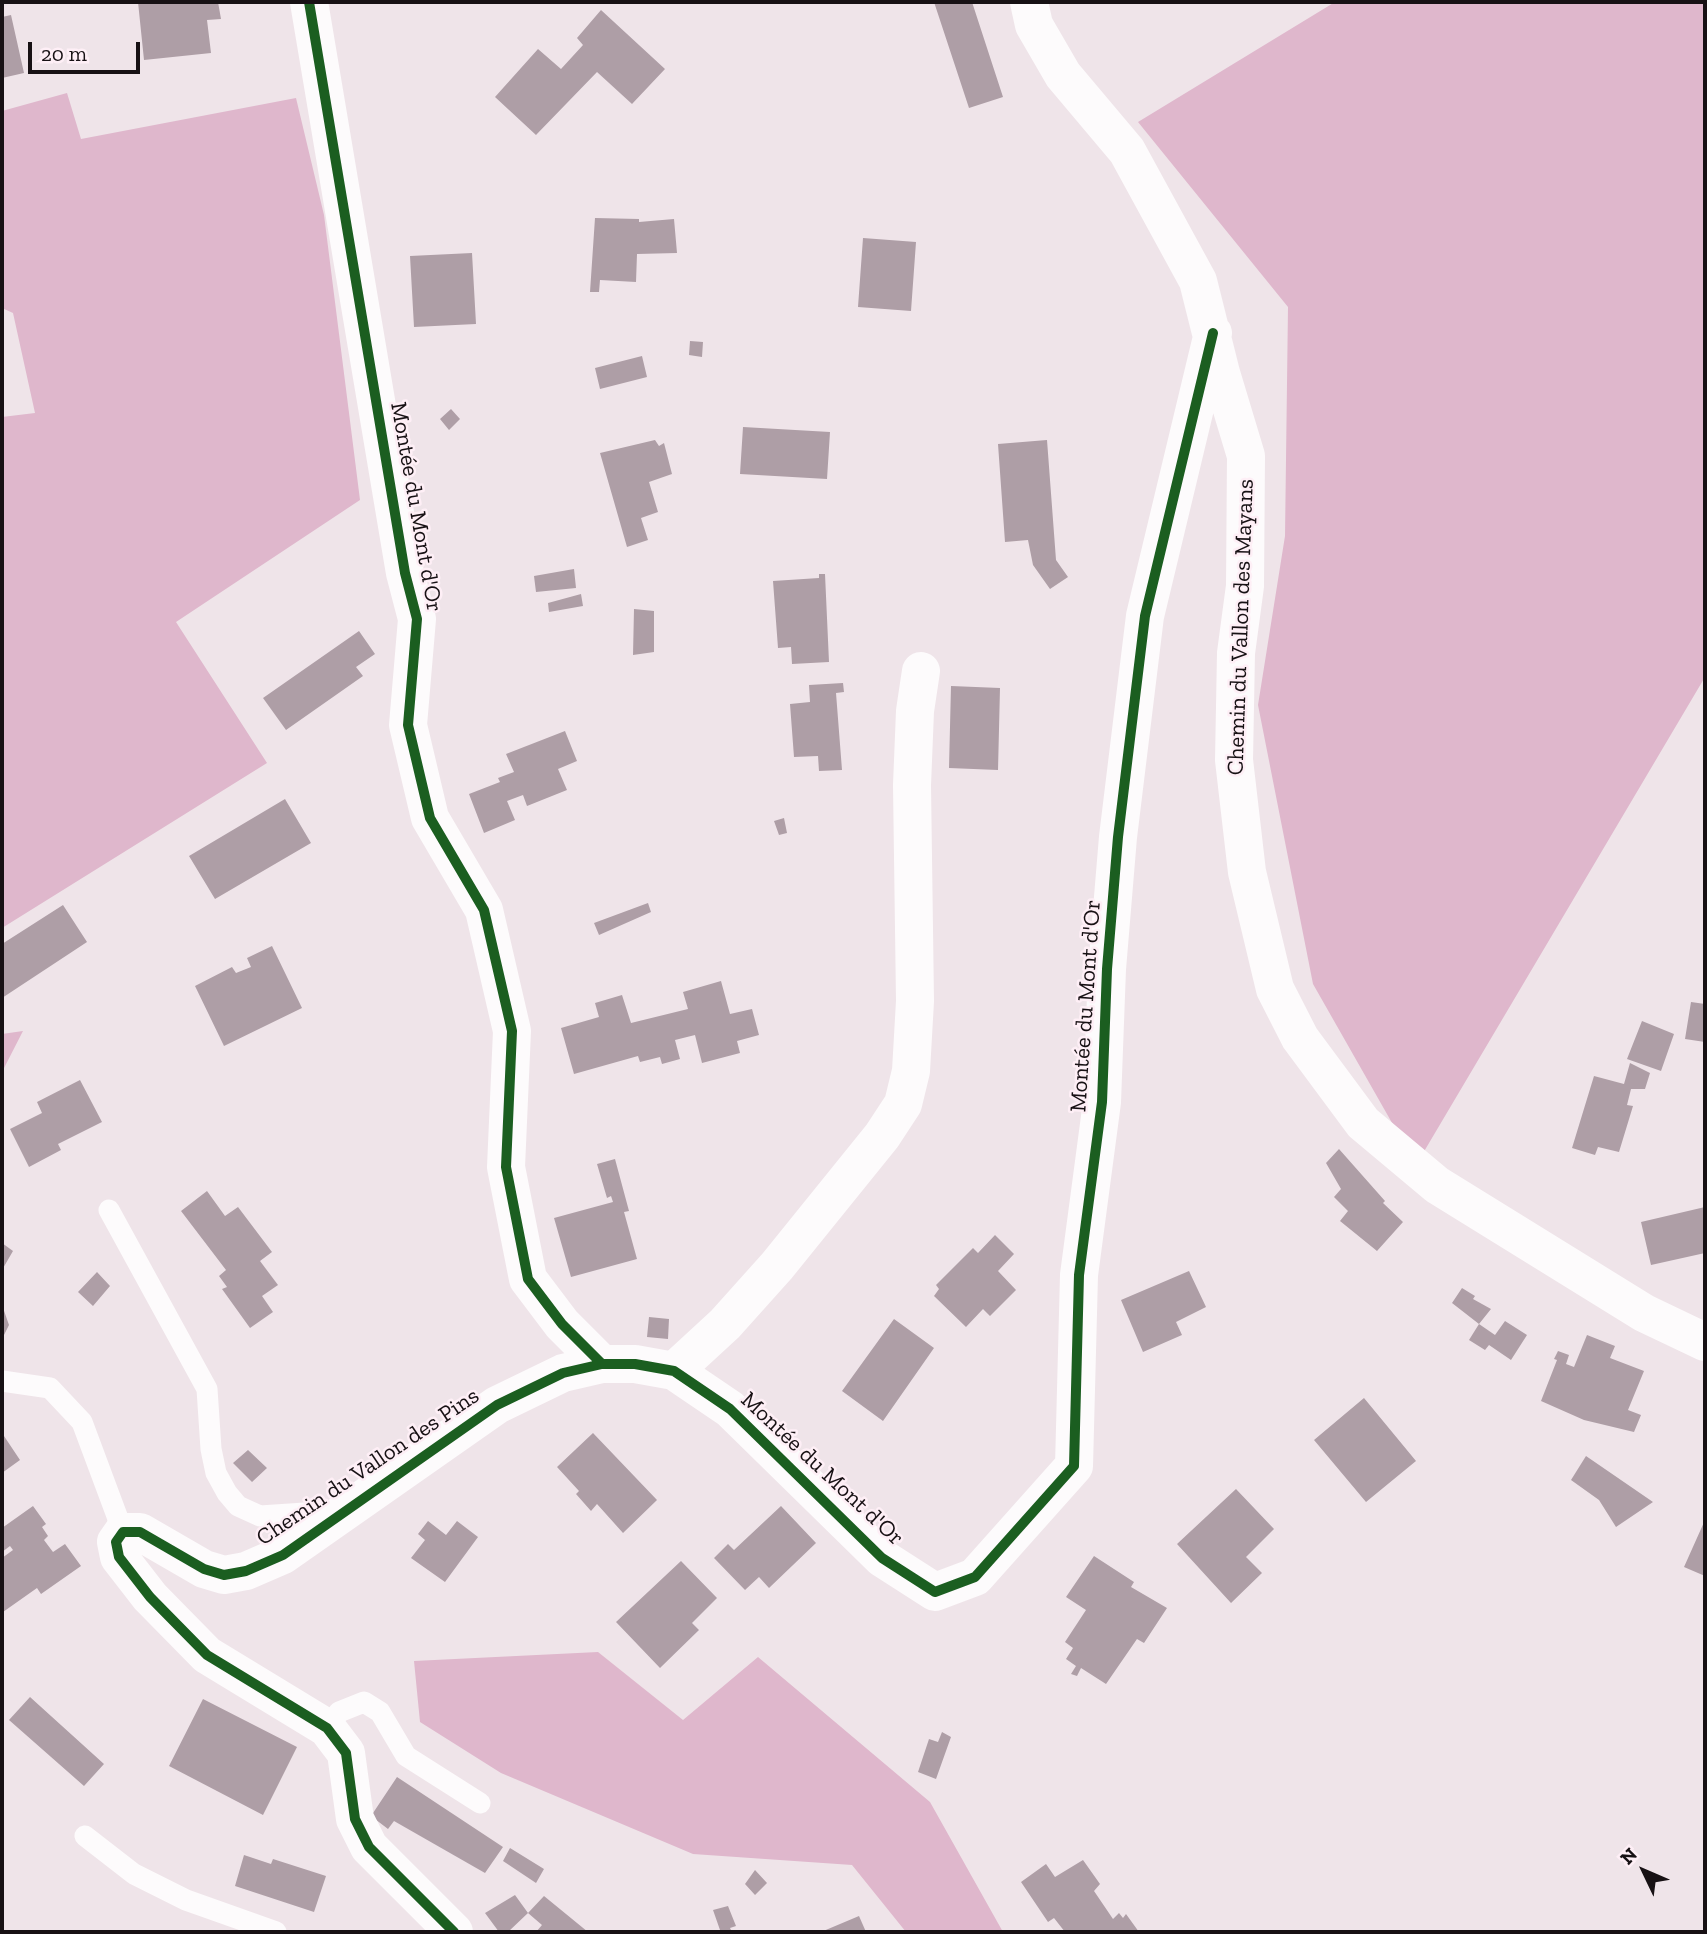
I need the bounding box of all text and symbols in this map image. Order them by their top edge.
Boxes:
scale bar [32,28,144,72]
text: 20 m [41,41,87,66]
street label: Montée du Mont d'Or [384,400,448,614]
street label: Chemin du Vallon des Mayans [1222,478,1260,776]
street label: Montée du Mont d'Or [1065,899,1107,1113]
street label: Chemin du Vallon des Pins [251,1382,485,1552]
street label: Montée du Mont d'Or [735,1386,909,1552]
north arrow [1609,1836,1679,1906]
text: N [1615,1843,1642,1869]

